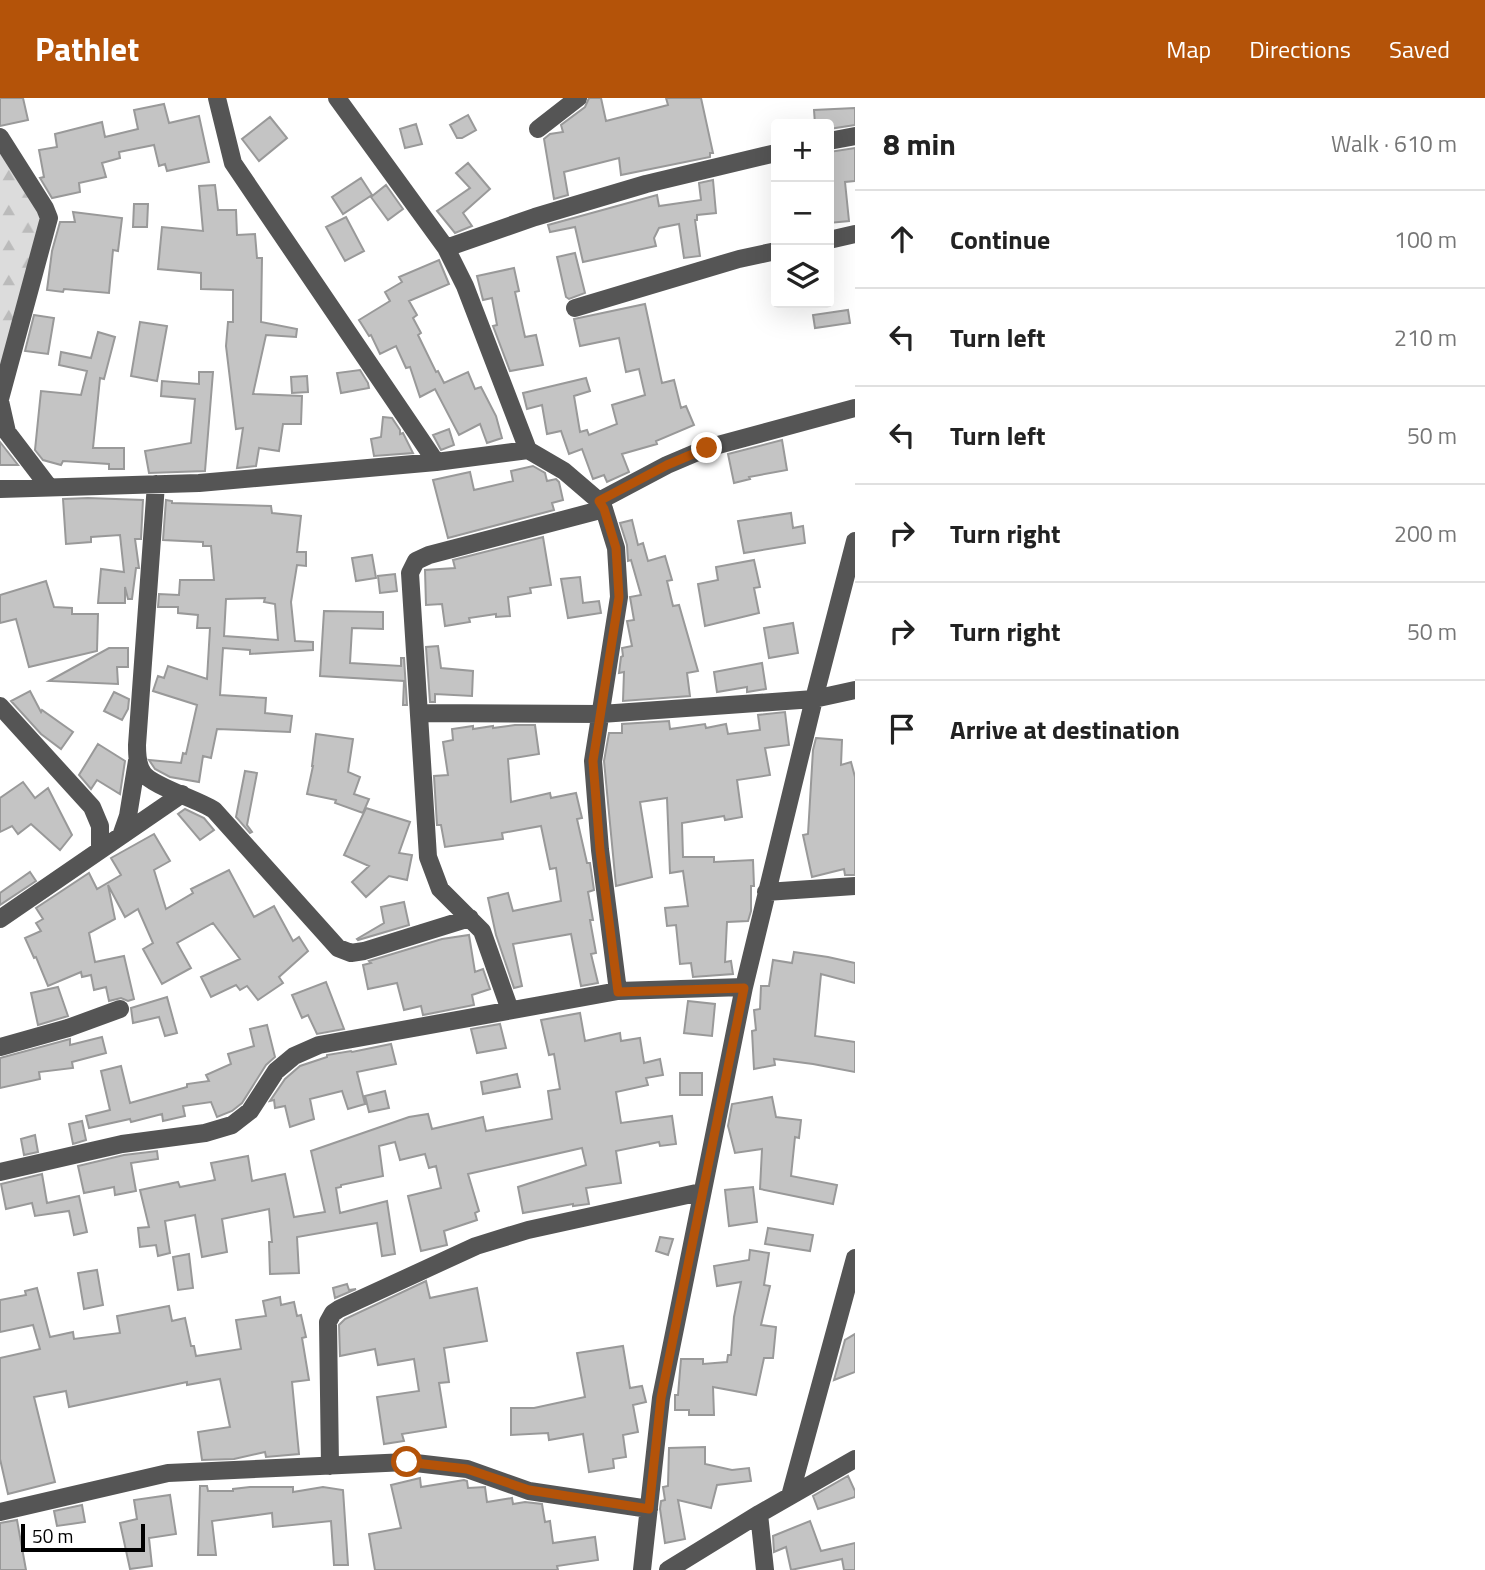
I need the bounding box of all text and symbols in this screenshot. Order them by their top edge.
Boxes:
text: Pathlet [35,24,139,74]
text: Map [1166,31,1211,67]
text: Directions [1249,31,1351,67]
text: Saved [1389,31,1450,67]
map controls [771,119,834,308]
button: + [771,119,834,182]
text: 8 min [883,121,956,167]
text: Walk · 610 m [1331,126,1457,161]
button: − [771,182,834,245]
icon: ahead [883,220,921,258]
text: Continue [950,220,1050,259]
text: 100 m [1394,222,1457,257]
button: layers [771,245,834,308]
icon: left [883,318,921,356]
text: Turn left [950,318,1045,357]
text: 210 m [1394,320,1457,355]
icon: left [883,416,921,454]
text: Turn left [950,416,1045,455]
text: 50 m [1407,418,1457,453]
route end [691,432,722,463]
icon: right [883,514,921,552]
text: Turn right [950,514,1061,553]
text: 200 m [1394,516,1457,551]
icon: right [883,612,921,650]
text: Turn right [950,612,1061,651]
text: 50 m [1407,614,1457,649]
icon: arrive [883,710,921,748]
text: Arrive at destination [950,710,1180,749]
route start [391,1446,422,1477]
scale bar [21,1521,145,1553]
text: 50 m [32,1521,73,1550]

